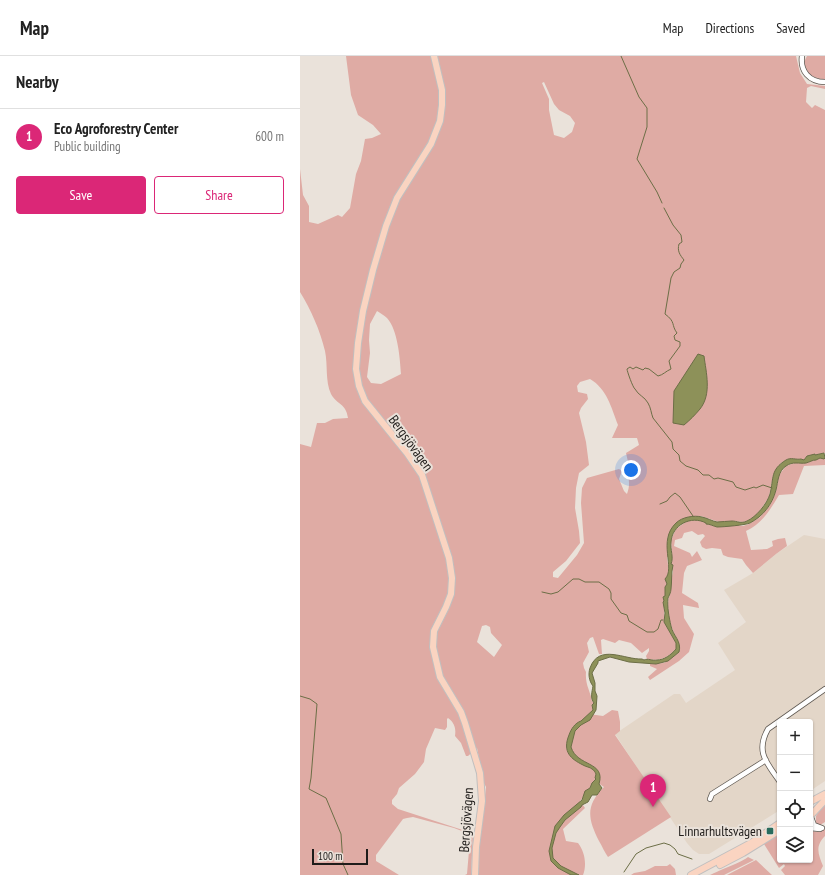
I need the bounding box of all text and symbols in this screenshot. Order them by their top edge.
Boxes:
text: Map [20,16,49,40]
text: Map [663,19,683,37]
text: Directions [705,19,754,37]
text: Saved [776,19,805,37]
text: Nearby [16,71,59,93]
text: Eco Agroforestry Center [54,119,178,138]
text: 1 [26,128,32,145]
text: 600 m [255,128,284,145]
text: Public building [54,138,121,155]
button: Save [16,176,146,214]
button: Share [154,176,284,214]
street label: Bergsjövägen [385,411,437,475]
your location [621,460,641,480]
map controls [777,719,813,863]
button: + [777,719,813,755]
button: − [777,755,813,791]
pin: 1 [640,774,666,807]
street label: Bergsjövägen [455,787,477,853]
button: locate [777,791,813,827]
place label: Linnarhultsvägen [678,822,762,840]
marker: Linnarhultsvägen [765,826,775,836]
button: layers [777,827,813,863]
scale bar [312,847,368,866]
text: 100 m [318,849,342,863]

